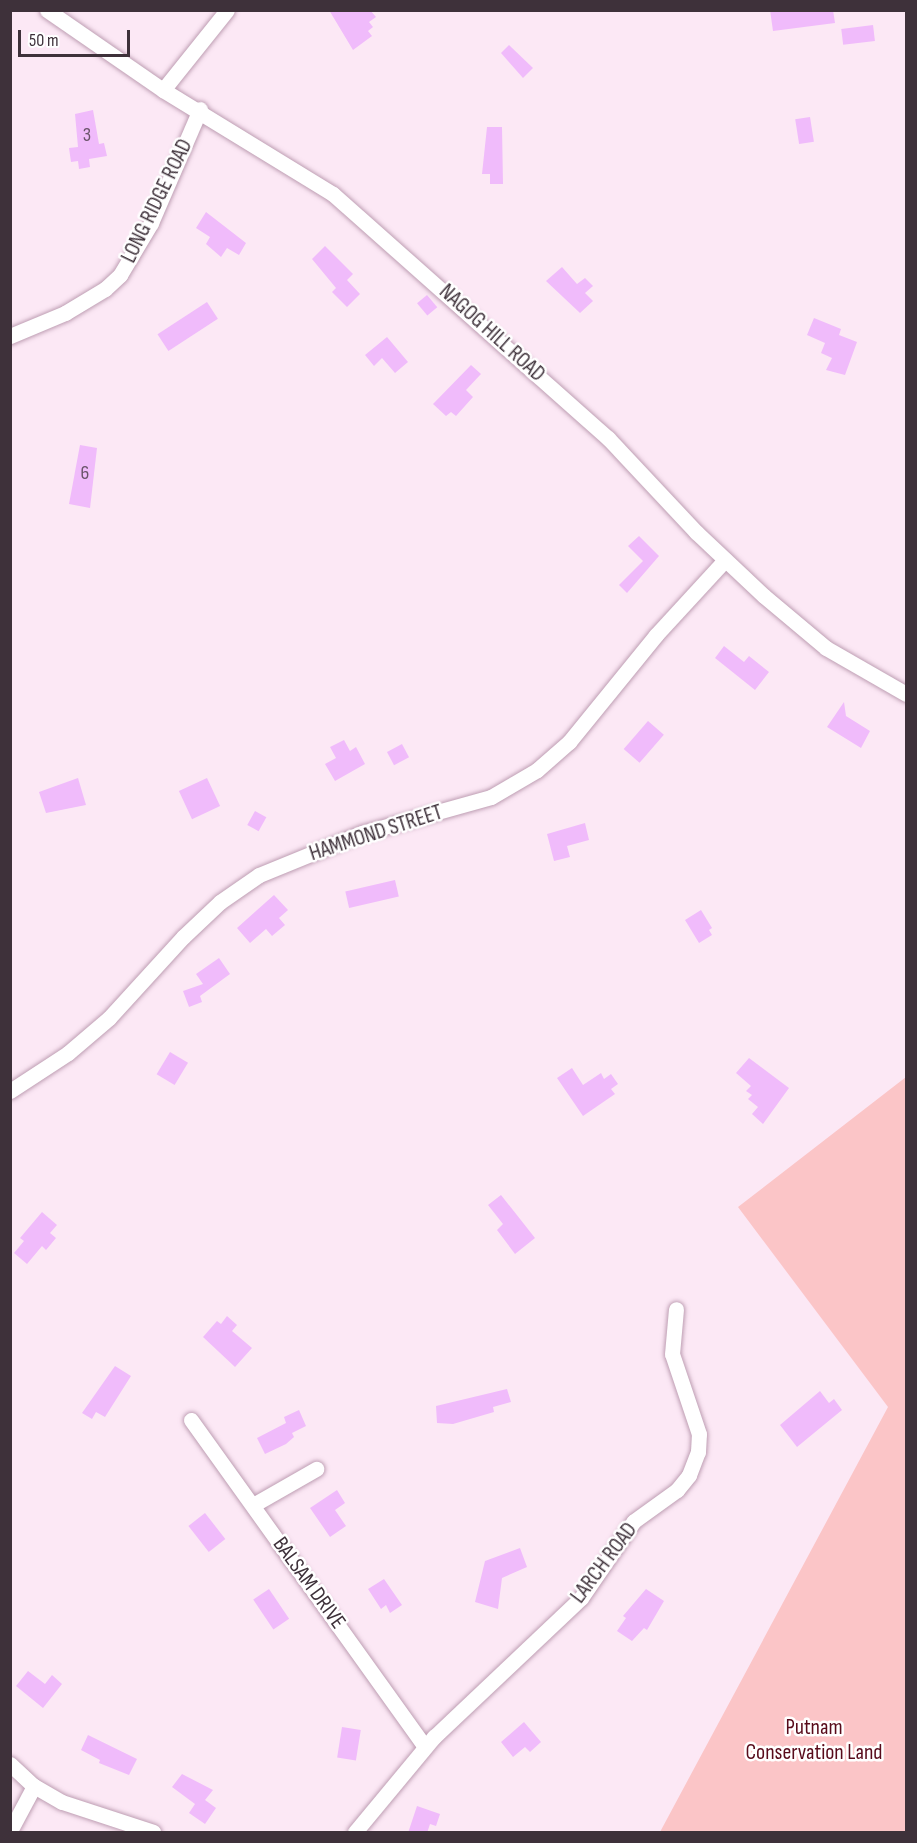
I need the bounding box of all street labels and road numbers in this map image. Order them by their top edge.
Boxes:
street label: LONG RIDGE ROAD [116,135,198,267]
street label: NAGOG HILL ROAD [434,279,550,387]
street label: HAMMOND STREET [306,799,446,867]
street label: LARCH ROAD [565,1517,643,1609]
street label: BALSAM DRIVE [267,1532,351,1634]

